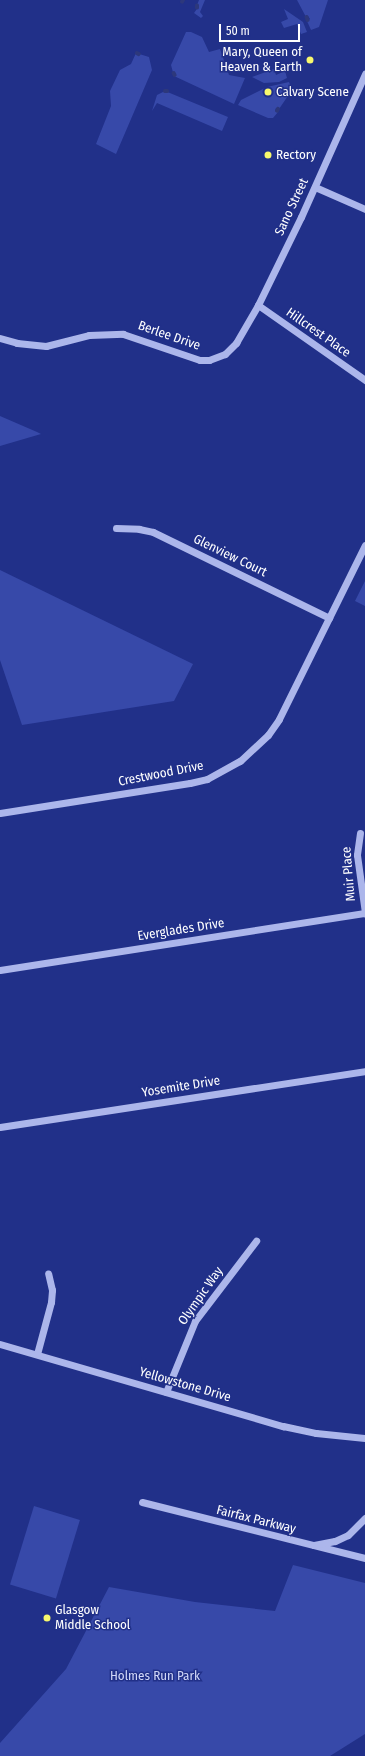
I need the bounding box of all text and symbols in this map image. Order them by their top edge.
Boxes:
scale bar [221,16,302,42]
text: 50 m [226,24,250,38]
place label: Mary, Queen of Heaven & Earth [220,45,302,76]
marker: Mary, Queen of Heaven & Earth [305,55,315,65]
place label: Calvary Scene [276,84,349,100]
marker: Calvary Scene [263,87,273,97]
place label: Rectory [276,147,316,163]
marker: Rectory [263,150,273,160]
street label: Sano Street [272,176,312,238]
street label: Hillcrest Place [283,305,353,361]
street label: Berlee Drive [136,318,202,354]
street label: Glenview Court [191,531,269,581]
street label: Crestwood Drive [117,758,205,790]
street label: Muir Place [339,846,359,902]
street label: Everglades Drive [136,915,226,945]
street label: Yosemite Drive [141,1073,221,1101]
street label: Olympic Way [175,1264,227,1328]
street label: Yellowstone Drive [137,1364,233,1406]
street label: Fairfax Parkway [215,1503,297,1537]
place label: Glasgow Middle School [55,1603,130,1634]
marker: Glasgow Middle School [42,1613,52,1623]
park label: Holmes Run Park [110,1668,200,1684]

